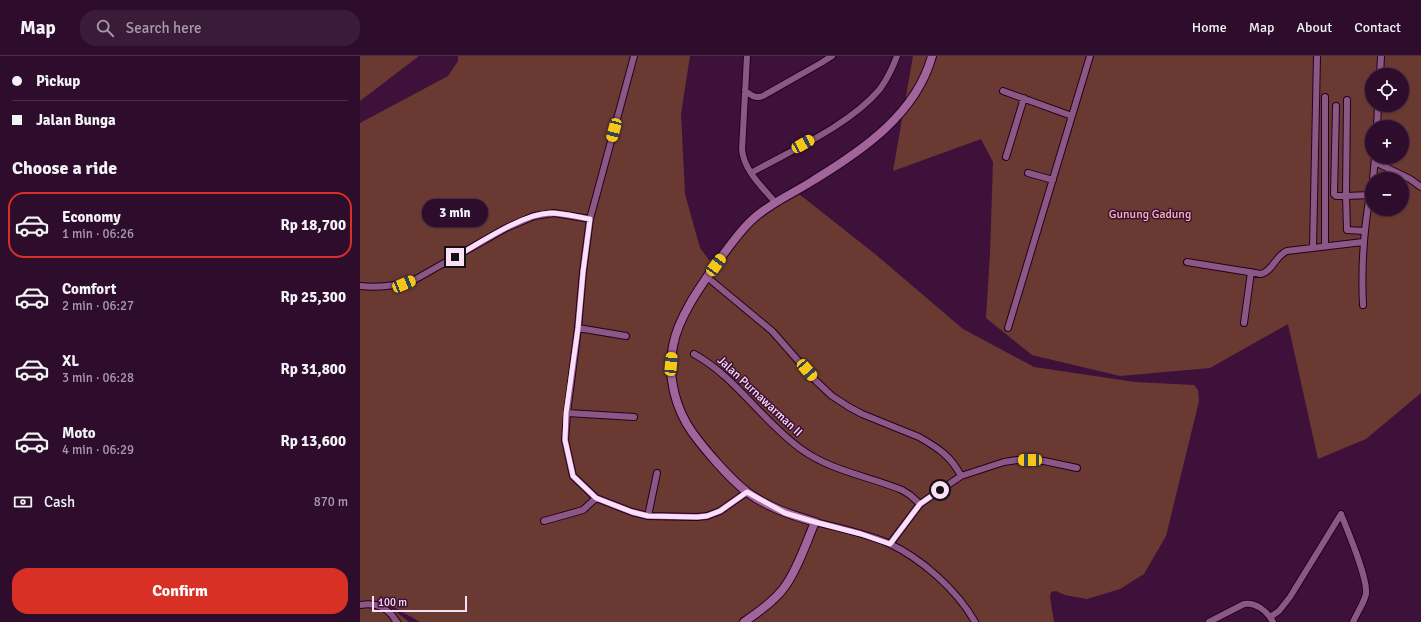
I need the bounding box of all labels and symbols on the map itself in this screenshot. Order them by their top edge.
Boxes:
car [605,117,623,143]
car [790,133,816,155]
callout: 3 min [422,199,488,227]
park label: Gunung Gadung [1109,207,1191,222]
route end [446,248,464,266]
car [704,252,728,278]
car [391,274,417,294]
car [664,352,678,376]
street label: Jalan Purnawarman II [714,353,805,440]
car [795,357,819,383]
car [1018,454,1042,466]
route start [931,481,949,499]
scale bar [372,594,467,613]

